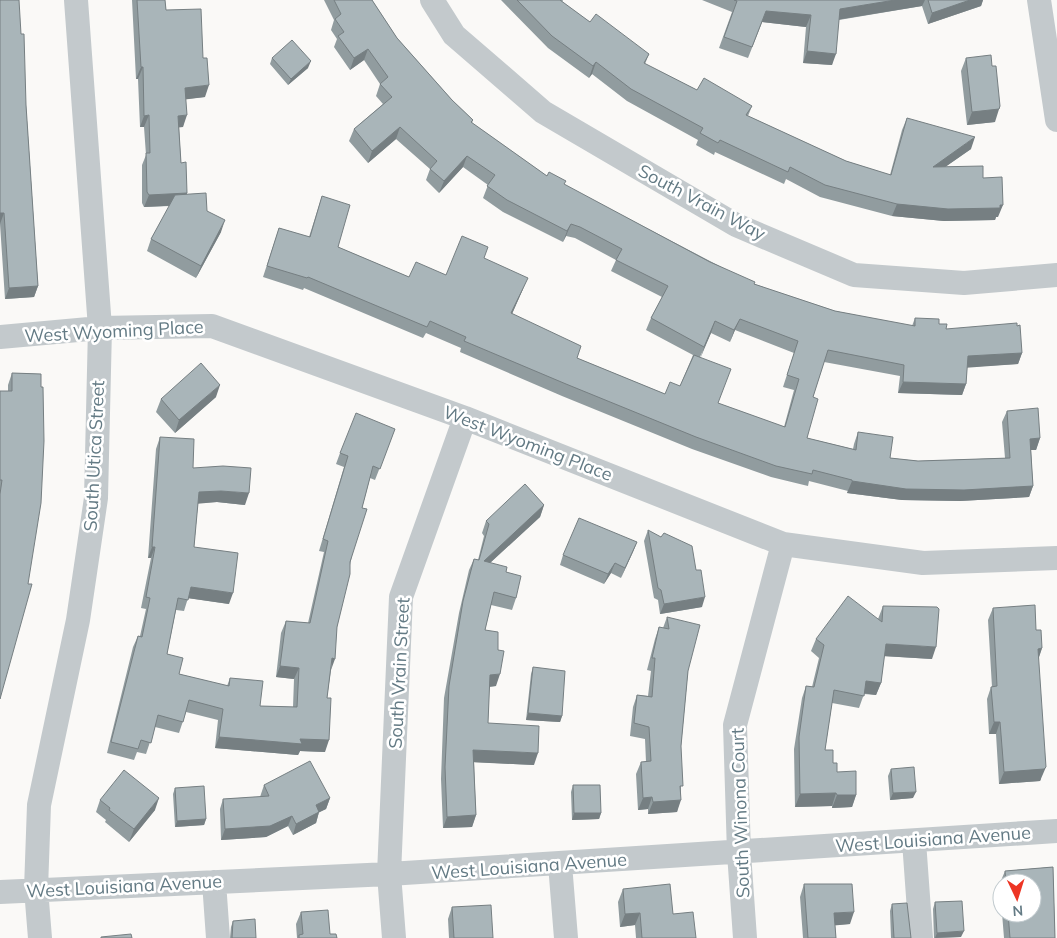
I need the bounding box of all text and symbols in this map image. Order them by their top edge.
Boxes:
street label: South Vrain Way [634,159,770,245]
street label: West Wyoming Place [24,315,204,347]
street label: South Utica Street [79,380,109,532]
street label: West Wyoming Place [440,400,616,486]
street label: South Vrain Street [384,597,414,749]
street label: South Winona Court [726,728,754,898]
street label: West Louisiana Avenue [834,821,1032,857]
street label: West Louisiana Avenue [430,848,628,884]
street label: West Louisiana Avenue [26,869,222,903]
north arrow [992,873,1042,923]
text: N [1012,902,1024,920]

